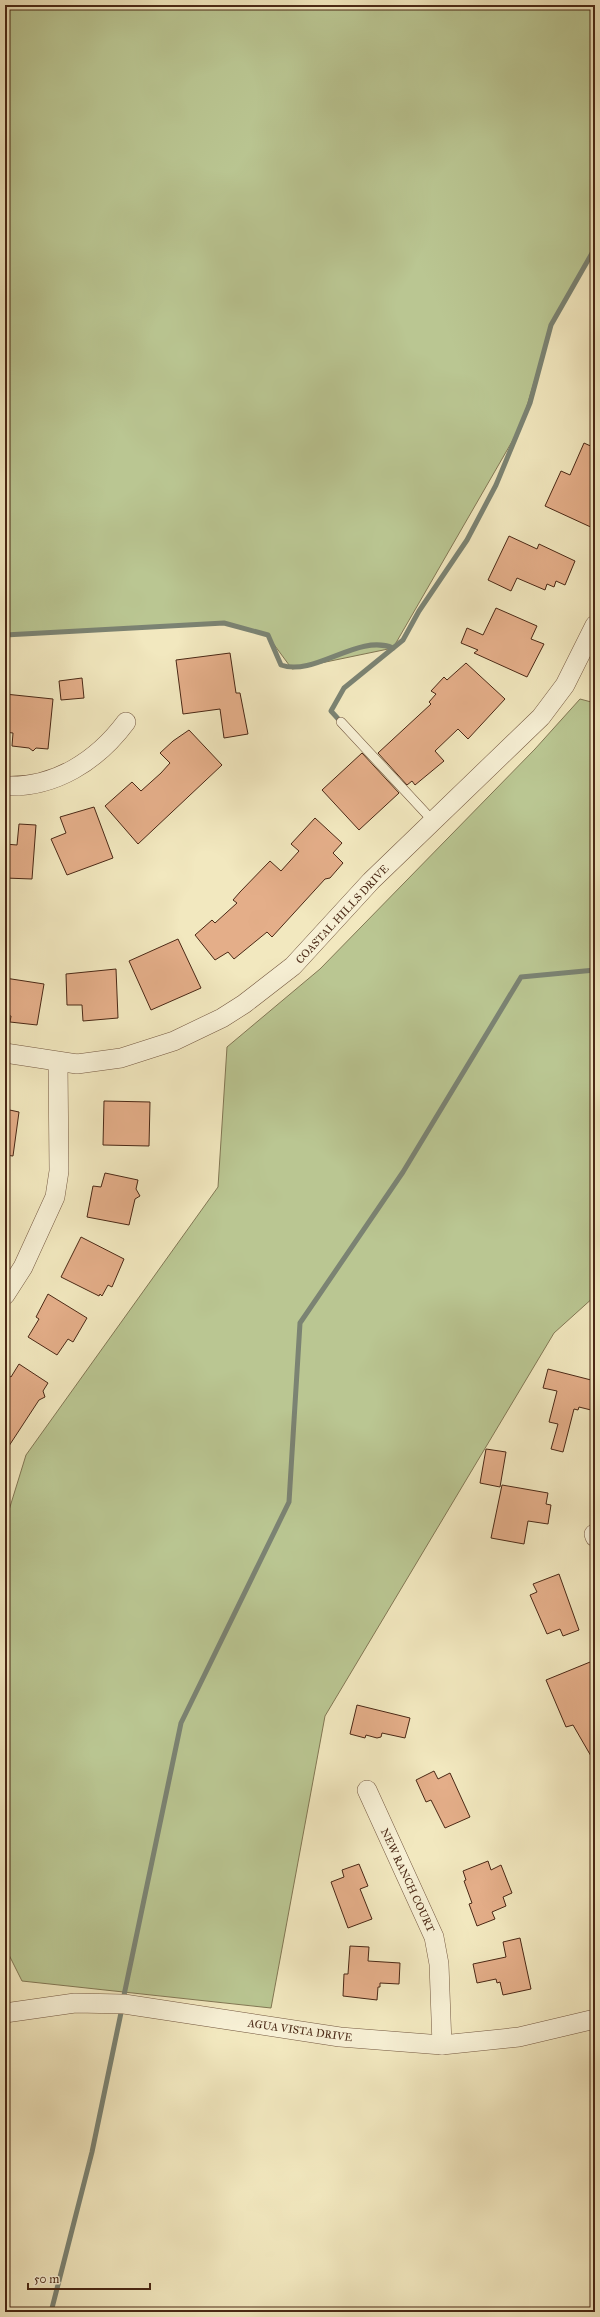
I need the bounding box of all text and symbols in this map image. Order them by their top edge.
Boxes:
street label: COASTAL HILLS DRIVE [293,862,392,966]
street label: NEW RANCH COURT [378,1826,438,1935]
street label: AGUA VISTA DRIVE [246,2017,353,2044]
scale bar [28,2265,150,2291]
text: 50 m [34,2272,59,2286]

